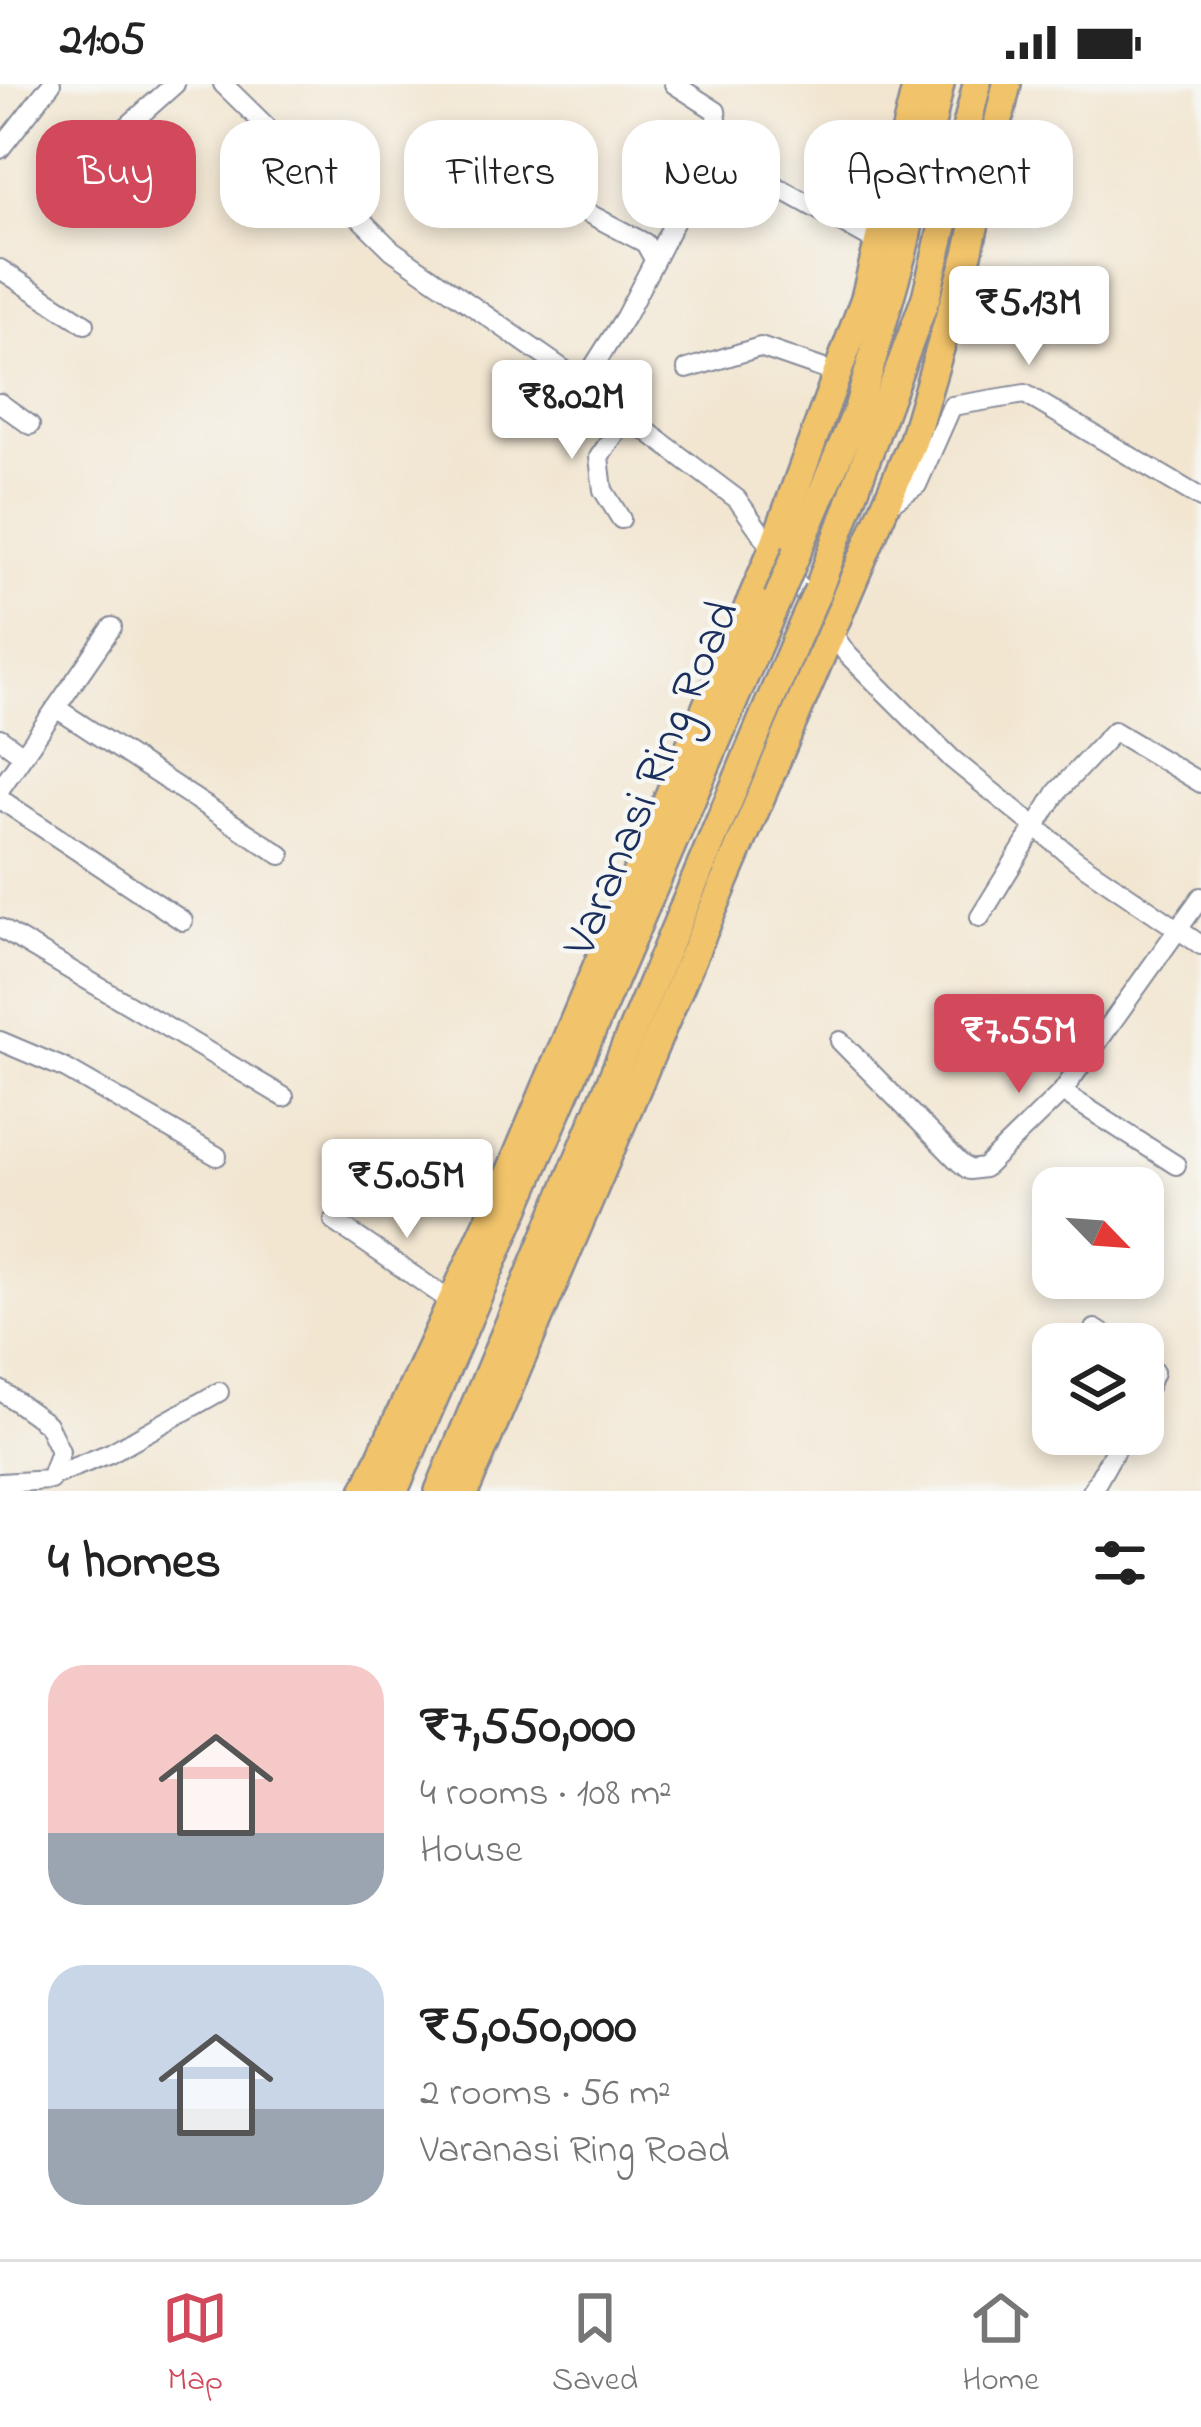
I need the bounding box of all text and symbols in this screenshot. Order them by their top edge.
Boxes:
text: 21:05 [60,9,146,75]
chip: Buy [36,120,196,228]
chip: Rent [220,120,380,228]
chip: Filters [404,120,598,228]
chip: New [622,120,780,228]
chip: Apartment [804,120,1073,228]
pin: ₹5.13M [931,266,1127,368]
text: ₹5.13M [976,276,1082,333]
pin: ₹8.02M [474,360,670,462]
text: ₹8.02M [519,370,625,427]
street label: Varanasi Ring Road [546,590,761,969]
pin: ₹7.55M [921,994,1117,1096]
text: ₹7.55M [961,1004,1077,1061]
pin: ₹5.05M [309,1139,505,1241]
text: ₹5.05M [349,1149,465,1206]
north arrow [1032,1167,1164,1299]
map controls [1032,1167,1164,1455]
button: layers [1032,1323,1164,1455]
text: 4 homes [48,1526,221,1601]
icon: filters [1087,1530,1153,1596]
text: ₹7,550,000 [420,1691,636,1766]
icon: home [144,1713,288,1857]
text: 4 rooms · 108 m² [420,1766,672,1823]
text: House [420,1823,522,1880]
text: ₹5,050,000 [420,1991,637,2066]
icon: home [144,2013,288,2157]
text: 2 rooms · 56 m² [420,2066,671,2123]
text: Varanasi Ring Road [420,2123,729,2180]
tab: Map [162,2285,228,2405]
tab: Saved [552,2285,638,2405]
tab: Home [962,2285,1039,2405]

